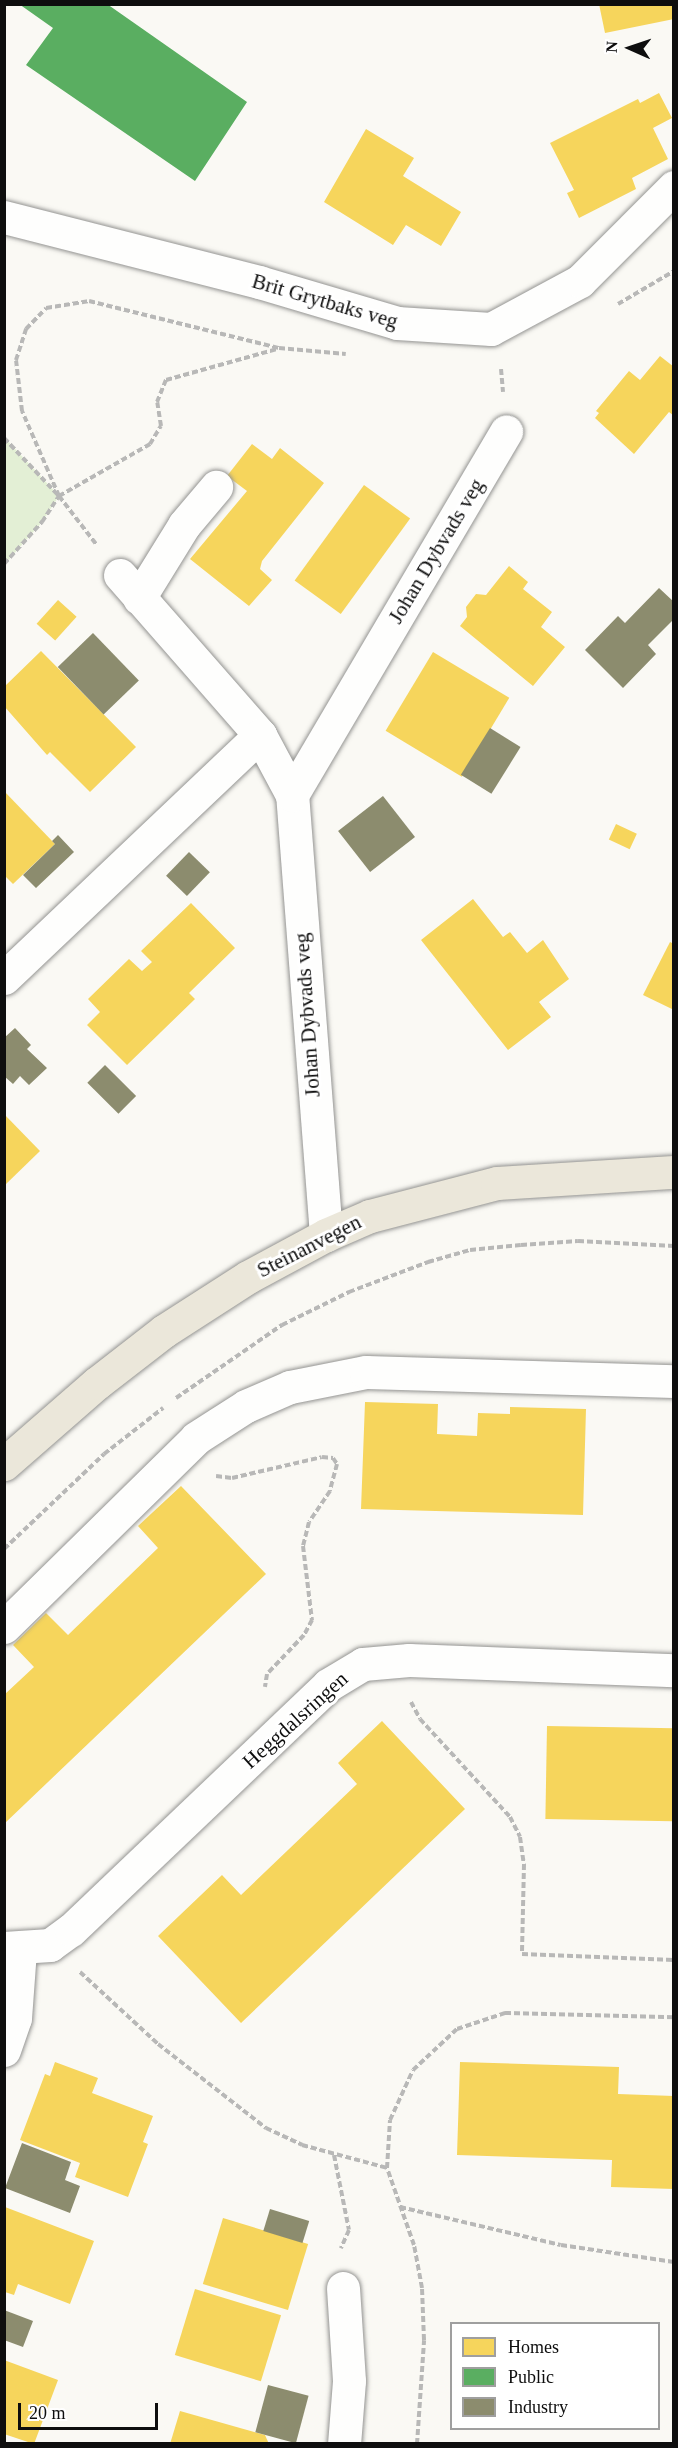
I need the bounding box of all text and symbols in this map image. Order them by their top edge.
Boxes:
north arrow [600,18,660,78]
text: N [603,41,620,53]
street label: Brit Grytbaks veg [249,268,401,334]
street label: Johan Dybvads veg [383,474,489,628]
street label: Johan Dybvads veg [289,932,325,1098]
street label: Steinanvegen [253,1209,365,1283]
street label: Heggdalsringen [237,1666,353,1774]
legend [450,2322,660,2430]
text: Homes [508,2337,559,2357]
text: Public [508,2367,554,2387]
scale bar [21,2391,160,2429]
text: Industry [508,2397,568,2417]
text: 20 m [29,2403,66,2423]

